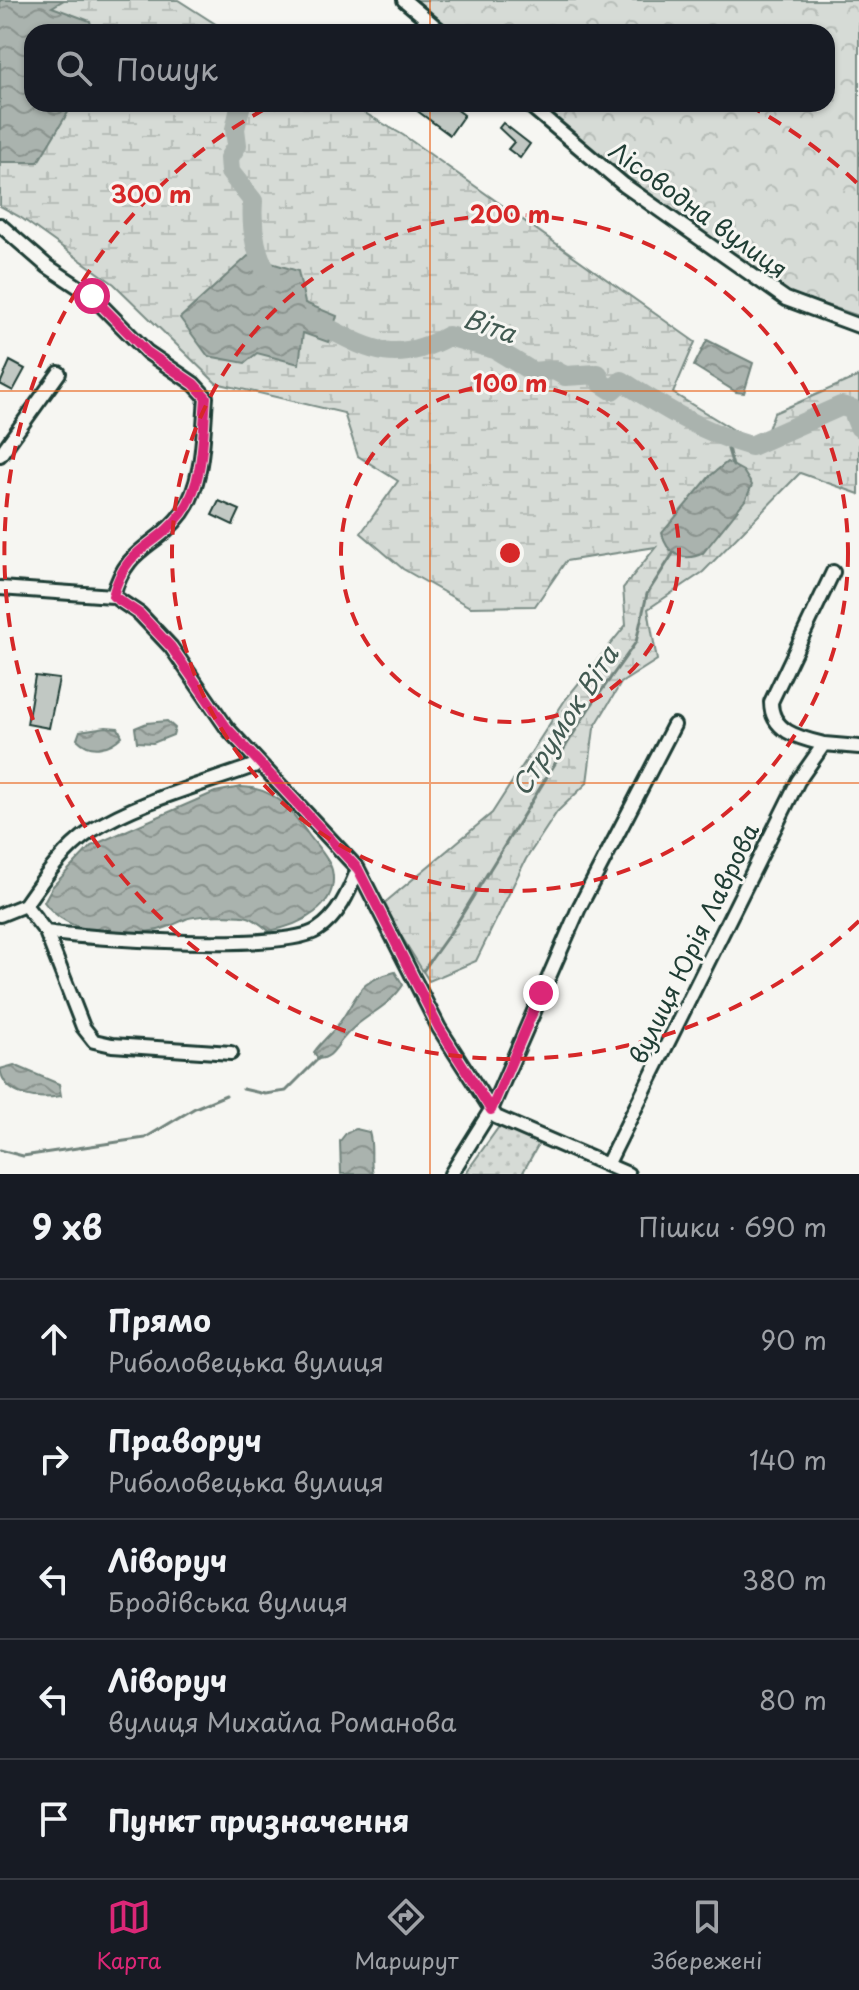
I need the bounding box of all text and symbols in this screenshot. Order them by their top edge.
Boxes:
search box [24,24,835,112]
icon: search [52,46,96,90]
text: Пошук [116,46,218,91]
street label: Лісоводна вулиця [602,132,796,286]
text: 300 m [110,175,192,211]
text: 200 m [470,195,550,231]
route start [74,278,110,314]
water label: Віта [458,298,523,352]
text: 100 m [473,364,547,400]
centre of rings [496,539,524,567]
water label: Струмок Віта [501,636,628,803]
street label: вулиця Юрія Лаврова [619,816,767,1069]
route end [523,975,559,1011]
text: 9 хв [32,1200,102,1252]
text: Пішки · 690 m [638,1207,827,1246]
text: Прямо [108,1297,211,1342]
icon: ahead [32,1317,76,1361]
text: 90 m [760,1320,827,1359]
text: Риболовецька вулиця [108,1342,384,1381]
text: Праворуч [108,1417,262,1462]
icon: right [32,1437,76,1481]
text: 140 m [749,1440,827,1479]
text: Риболовецька вулиця [108,1462,384,1501]
text: Ліворуч [108,1537,227,1582]
icon: left [32,1557,76,1601]
text: 380 m [742,1560,827,1599]
text: Бродівська вулиця [108,1582,348,1621]
text: Ліворуч [108,1657,227,1702]
icon: left [32,1677,76,1721]
text: 80 m [759,1680,827,1719]
text: вулиця Михайла Романова [108,1702,456,1741]
icon: arrive [32,1797,76,1841]
text: Пункт призначення [108,1797,409,1842]
tab: Карта [97,1895,161,1976]
tab: Маршрут [354,1895,459,1976]
tab: Збережені [652,1895,762,1976]

